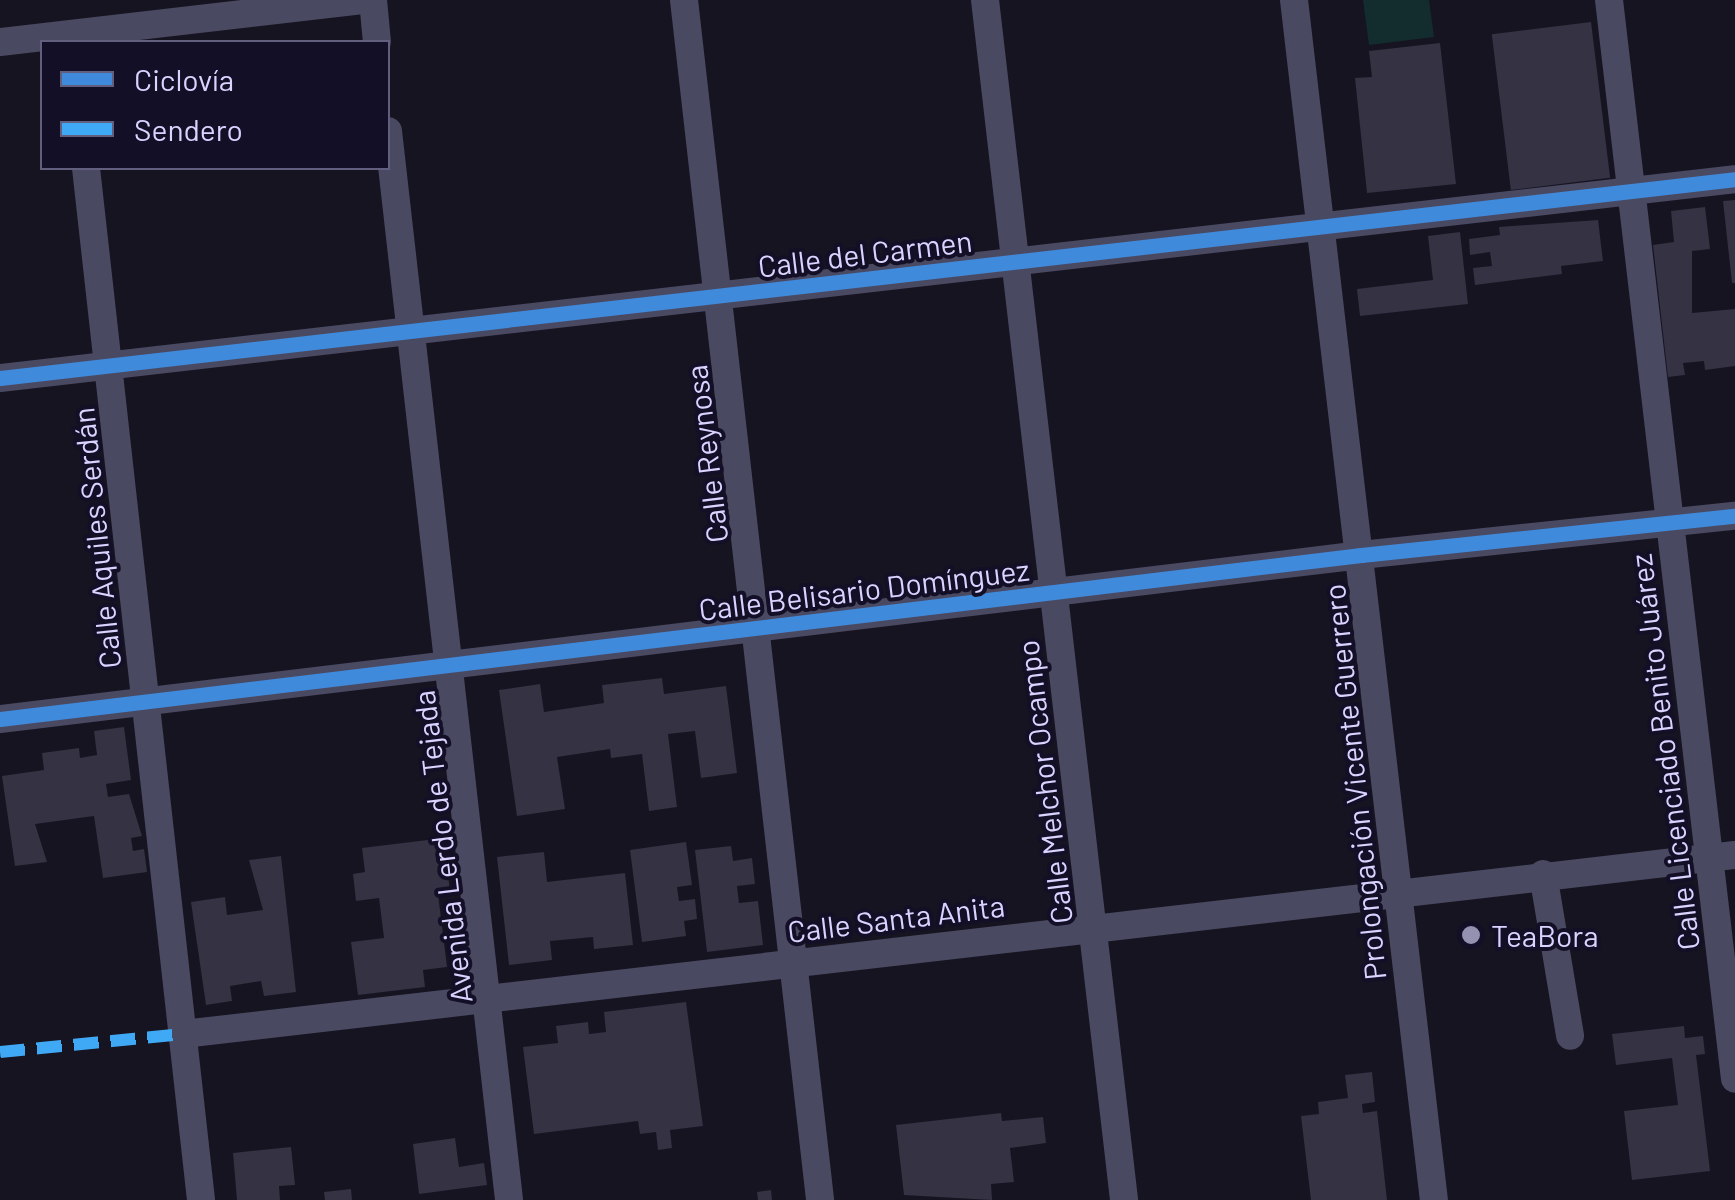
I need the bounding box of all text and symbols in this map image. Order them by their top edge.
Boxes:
legend [40,40,390,170]
text: Ciclovía [134,61,234,97]
text: Sendero [134,111,243,147]
street label: Calle del Carmen [756,222,974,284]
street label: Calle Reynosa [677,363,735,545]
street label: Calle Aquiles Serdán [64,406,128,670]
street label: Calle Belisario Domínguez [697,551,1031,627]
street label: Calle Licenciado Benito Juárez [1622,552,1706,952]
street label: Prolongación Vicente Guerrero [1315,582,1393,982]
street label: Calle Melchor Ocampo [1009,638,1079,926]
street label: Avenida Lerdo de Tejada [405,689,479,1005]
street label: Calle Santa Anita [785,887,1007,949]
place label: TeaBora [1491,917,1598,953]
marker: TeaBora [1460,924,1482,946]

